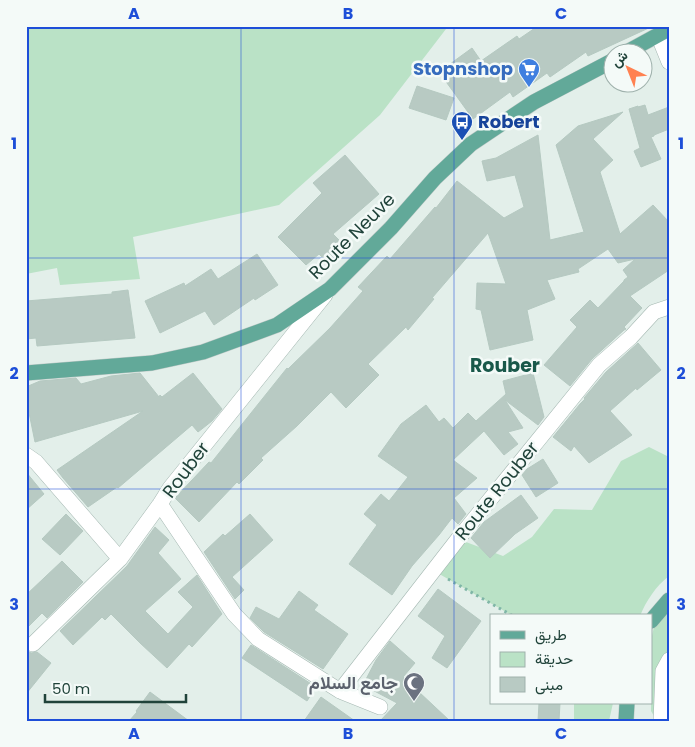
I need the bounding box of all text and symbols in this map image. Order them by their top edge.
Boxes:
text: A [128,2,140,25]
text: B [343,2,353,25]
text: C [555,2,567,25]
north arrow [602,42,652,92]
text: ش [606,45,632,72]
place label: Stopnshop [413,56,513,81]
supermarket icon: Stopnshop [517,57,541,88]
place label: Robert [478,109,540,134]
bus stop icon: Robert [450,110,474,141]
text: 1 [11,132,17,155]
text: 1 [678,132,684,155]
street label: Route Neuve [303,187,400,284]
district label: Rouber [470,352,540,379]
text: 2 [9,362,19,385]
text: 2 [676,362,686,385]
street label: Rouber [156,436,215,503]
street label: Route Rouber [449,436,544,545]
text: 3 [9,593,19,616]
text: 3 [676,593,686,616]
legend [490,614,652,704]
text: طريق [535,624,567,645]
text: حديقة [535,648,573,669]
place label: جامع السلام [309,670,398,695]
mosque icon: جامع السلام [402,671,426,702]
scale bar [45,672,186,704]
text: مبنى [535,674,563,695]
text: 50 m [52,678,90,699]
text: A [128,722,140,745]
text: B [343,722,353,745]
text: C [555,722,567,745]

